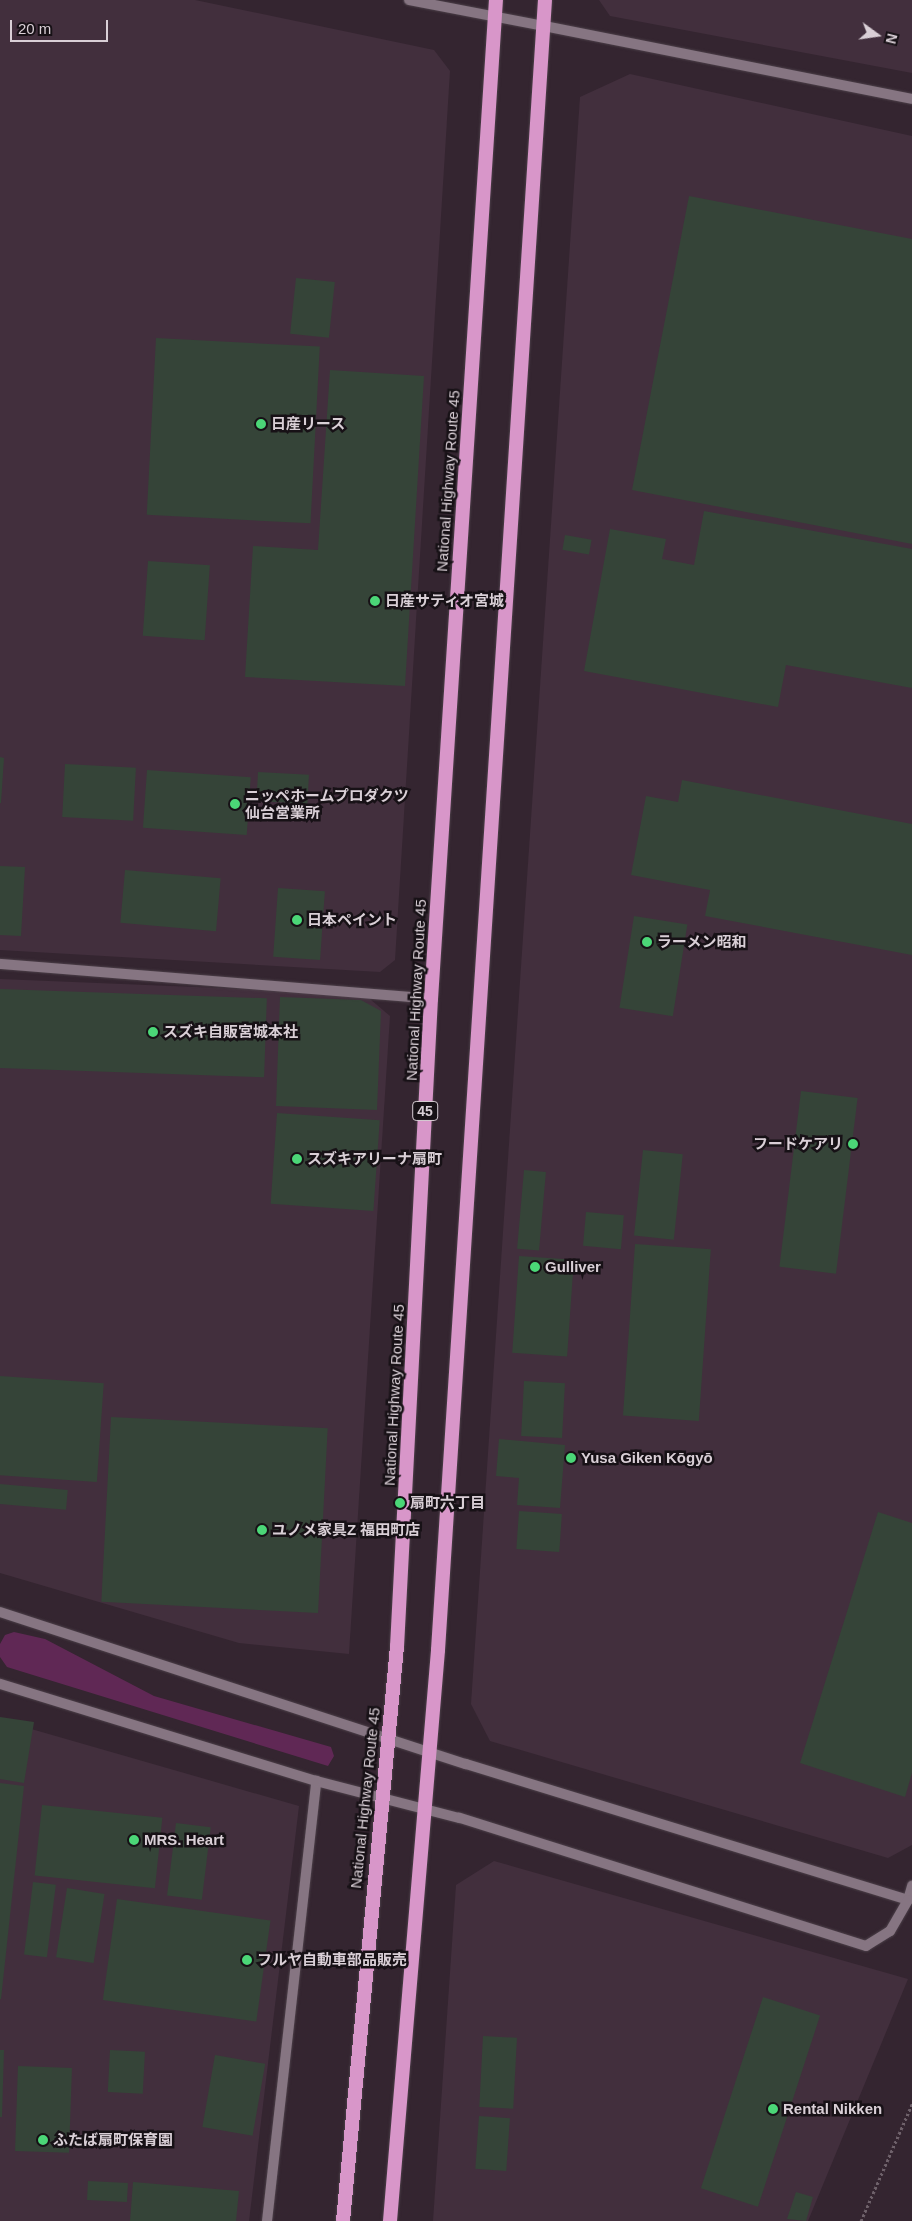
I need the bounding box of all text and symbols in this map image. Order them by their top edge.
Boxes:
scale bar [12,10,110,42]
north arrow [852,10,902,60]
text: 20 m [18,20,51,37]
text: N [883,32,901,45]
street label: National Highway Route 45 [433,390,463,572]
place label: 日産リース [271,415,346,433]
marker: 日産リース [255,418,267,430]
place label: 日産サティオ宮城 [385,592,505,610]
marker: 日産サティオ宮城 [369,595,381,607]
place label: ニッペホームプロダクツ 仙台営業所 [245,786,410,821]
marker: ニッペホームプロダクツ 仙台営業所 [229,798,241,810]
street label: National Highway Route 45 [402,899,430,1081]
place label: 日本ペイント [307,911,397,929]
marker: 日本ペイント [291,914,303,926]
place label: ラーメン昭和 [657,933,747,951]
marker: ラーメン昭和 [641,936,653,948]
place label: スズキ自販宮城本社 [163,1023,298,1041]
marker: スズキ自販宮城本社 [147,1026,159,1038]
road number: 45 [411,1100,439,1122]
place label: フードケアリ [753,1135,843,1153]
marker: フードケアリ [847,1138,859,1150]
place label: スズキアリーナ扇町 [307,1150,442,1168]
marker: スズキアリーナ扇町 [291,1153,303,1165]
place label: Gulliver [545,1258,601,1276]
marker: Gulliver [529,1261,541,1273]
street label: National Highway Route 45 [380,1304,408,1486]
place label: Yusa Giken Kōgyō [581,1449,713,1467]
marker: Yusa Giken Kōgyō [565,1452,577,1464]
place label: 扇町六丁目 [410,1494,485,1512]
marker: 扇町六丁目 [394,1497,406,1509]
place label: ユノメ家具Z 福田町店 [272,1521,420,1539]
marker: ユノメ家具Z 福田町店 [256,1524,268,1536]
street label: National Highway Route 45 [347,1707,383,1889]
place label: MRS. Heart [144,1831,224,1849]
marker: MRS. Heart [128,1834,140,1846]
place label: フルヤ自動車部品販売 [257,1951,407,1969]
marker: フルヤ自動車部品販売 [241,1954,253,1966]
place label: Rental Nikken [783,2100,882,2118]
marker: Rental Nikken [767,2103,779,2115]
place label: ふたば扇町保育園 [53,2131,173,2149]
marker: ふたば扇町保育園 [37,2134,49,2146]

